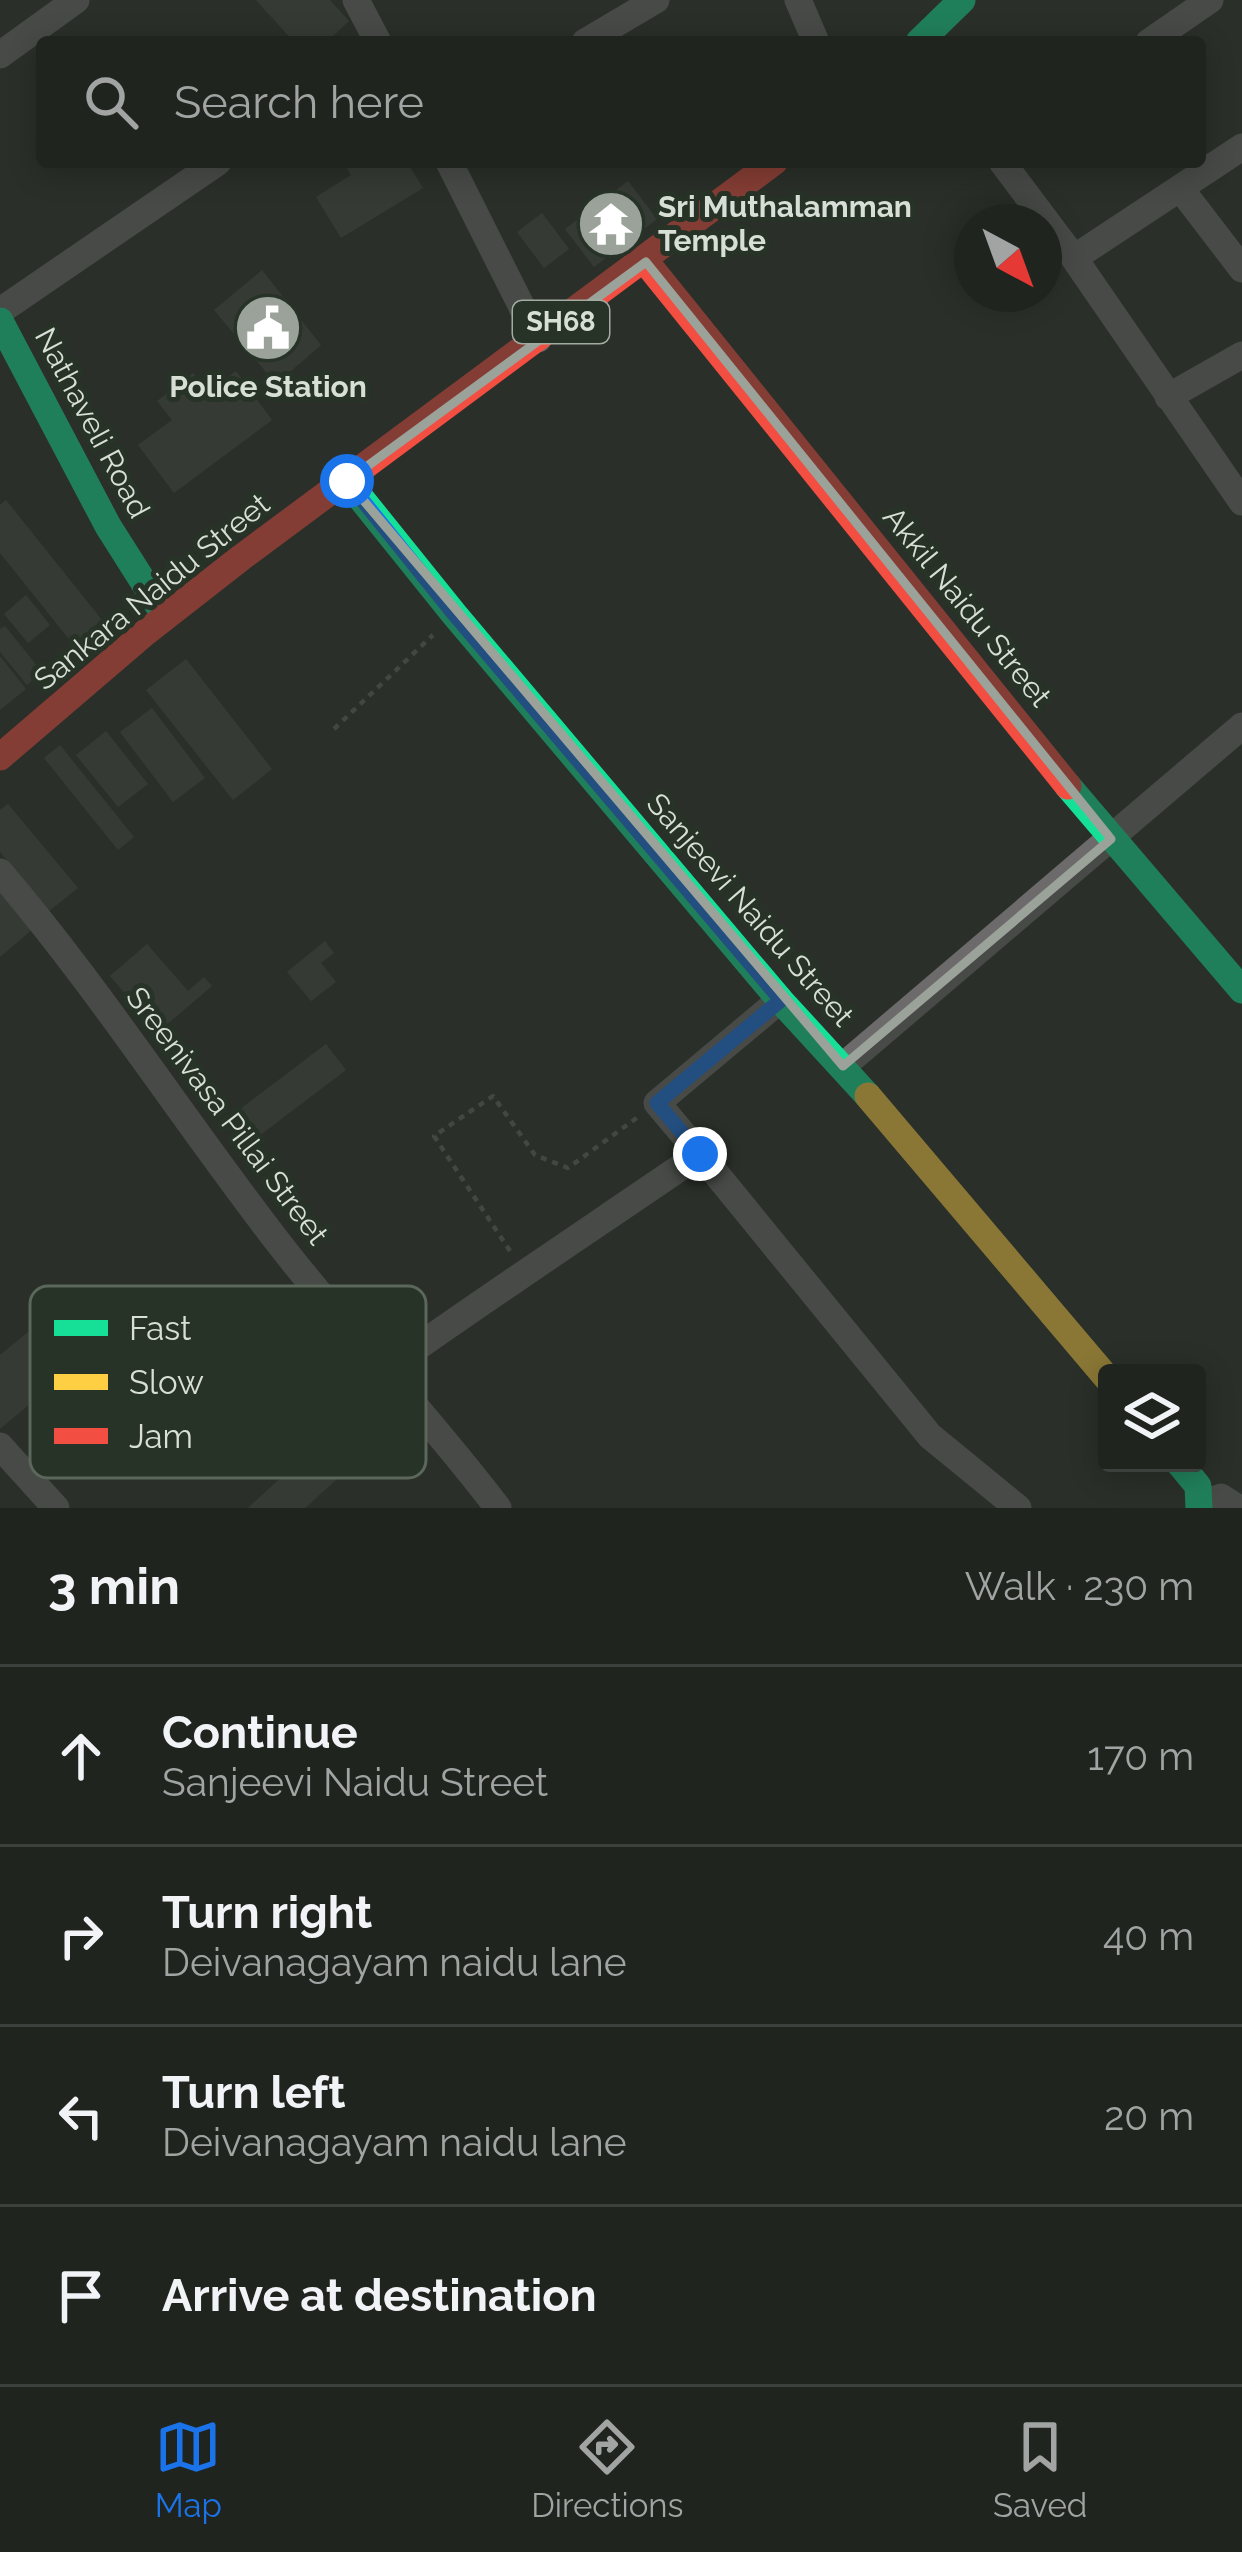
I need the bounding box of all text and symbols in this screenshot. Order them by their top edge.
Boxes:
search box [36,36,1206,168]
icon: search [78,69,144,135]
text: Search here [174,76,424,129]
temple icon: Sri Muthalamman Temple [576,189,646,259]
place label: Sri Muthalamman Temple [658,189,912,258]
north arrow [954,204,1062,312]
public building icon: Police Station [233,293,303,363]
road number: SH68 [513,301,609,343]
street label: Nathaveli Road [28,322,157,524]
place label: Police Station [169,369,367,404]
route start [320,454,374,508]
street label: Sankara Naidu Street [27,486,276,697]
street label: Akkil Naidu Street [876,500,1059,714]
street label: Sanjeevi Naidu Street [640,786,861,1033]
street label: Sreenivasa Pillai Street [119,980,336,1251]
route end [673,1127,727,1181]
legend [30,1286,426,1478]
text: Fast [129,1309,191,1348]
text: Slow [129,1363,204,1402]
map controls [1098,1364,1206,1472]
button: layers [1098,1364,1206,1472]
text: Jam [129,1417,193,1456]
text: 3 min [48,1556,180,1616]
text: Walk · 230 m [965,1563,1194,1609]
text: Continue [162,1706,358,1759]
icon: ahead [48,1723,114,1789]
text: 170 m [1087,1733,1194,1779]
text: Sanjeevi Naidu Street [162,1759,548,1805]
text: Turn right [162,1886,372,1939]
icon: right [48,1903,114,1969]
text: 40 m [1103,1913,1194,1959]
text: Deivanagayam naidu lane [162,1939,627,1985]
text: Turn left [162,2066,345,2119]
icon: left [48,2083,114,2149]
text: 20 m [1104,2093,1194,2139]
text: Deivanagayam naidu lane [162,2119,627,2165]
icon: arrive [48,2263,114,2329]
text: Arrive at destination [162,2269,597,2322]
tab: Map [155,2414,222,2525]
tab: Directions [531,2414,684,2525]
tab: Saved [993,2414,1087,2525]

